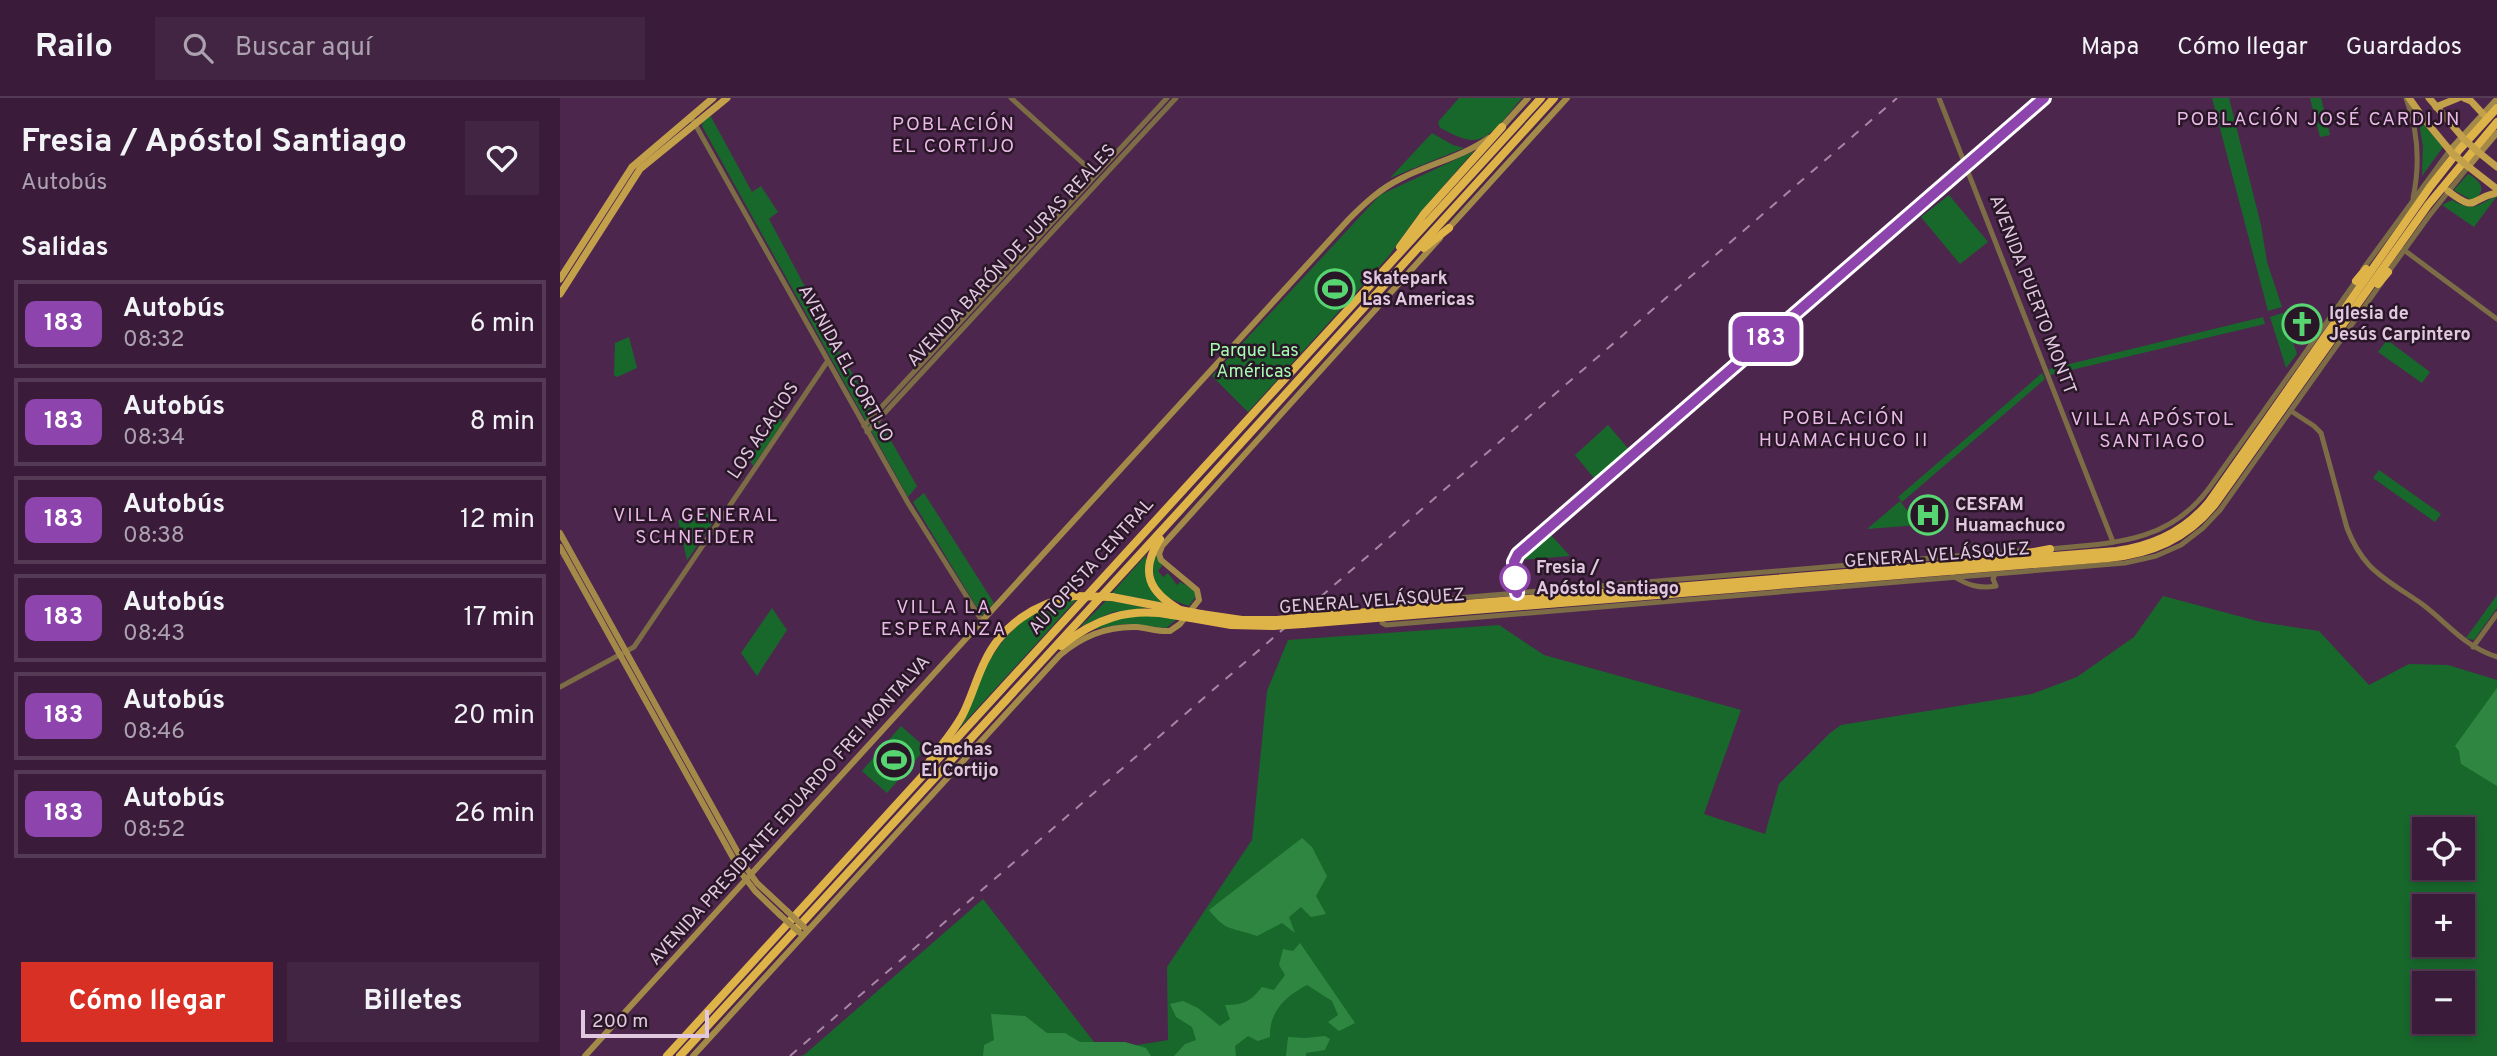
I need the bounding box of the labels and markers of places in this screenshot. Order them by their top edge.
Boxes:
sports icon: Skatepark Las Americas [1314,268,1356,310]
place label: Skatepark Las Americas [1362,268,1475,312]
church icon: Iglesia de Jesús Carpintero [2281,303,2323,345]
place label: Iglesia de Jesús Carpintero [2329,303,2471,347]
hospital icon: CESFAM Huamachuco [1907,494,1949,536]
place label: CESFAM Huamachuco [1955,494,2065,538]
place label: Fresia / Apóstol Santiago [1536,557,1679,601]
marker: Fresia / Apóstol Santiago [1500,563,1530,593]
sports icon: Canchas El Cortijo [873,739,915,781]
place label: Canchas El Cortijo [921,739,999,783]

